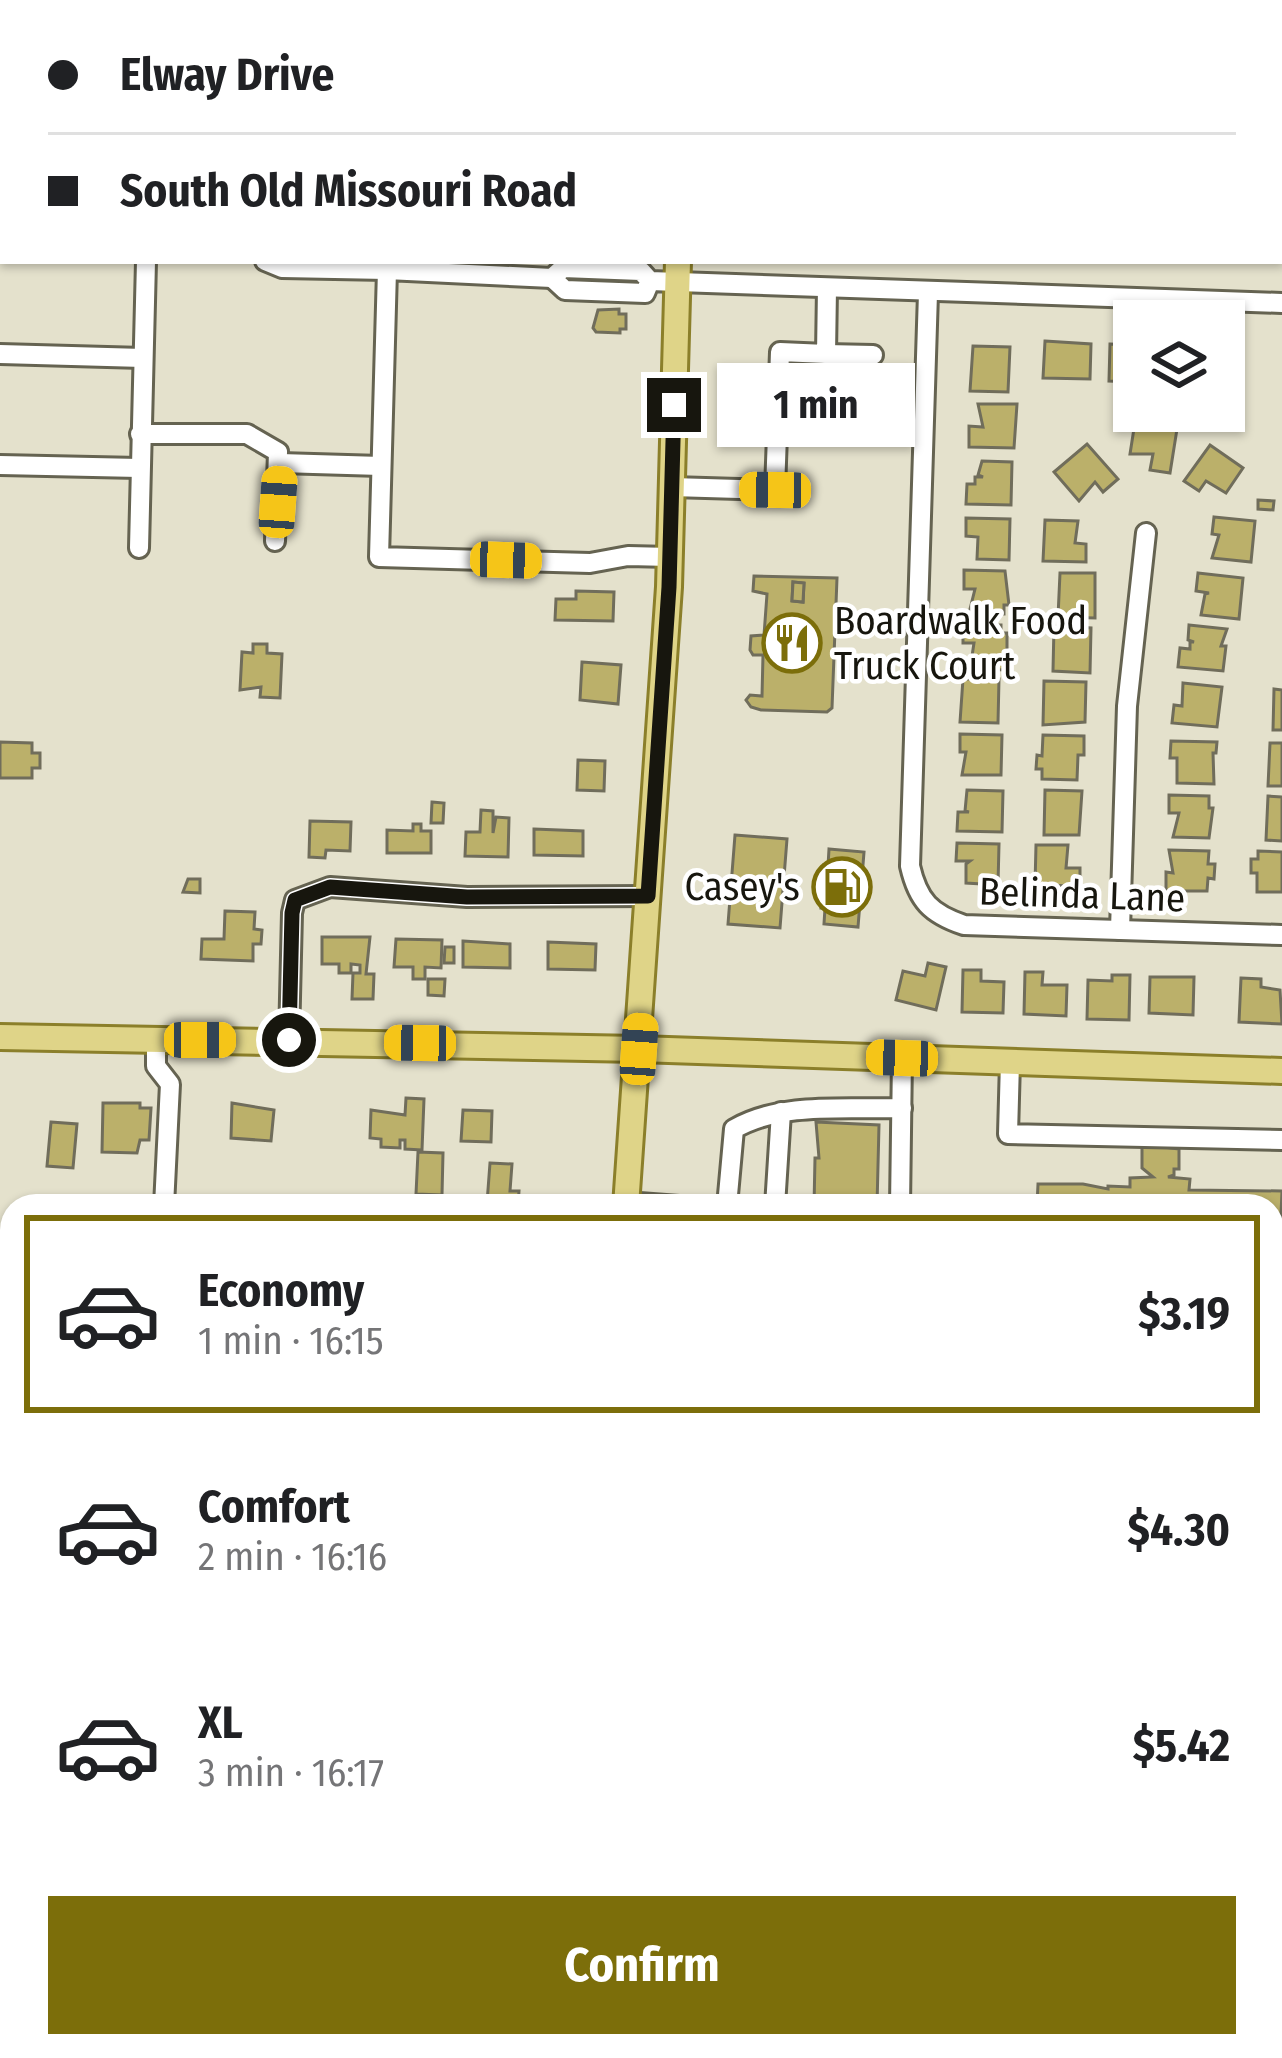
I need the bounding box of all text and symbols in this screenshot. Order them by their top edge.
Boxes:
text: Elway Drive [120,48,334,102]
text: South Old Missouri Road [120,164,577,218]
map controls [1113,300,1245,432]
button: layers [1113,300,1245,432]
callout: 1 min [716,363,914,447]
route end [647,378,701,432]
text: 1 min [774,382,858,428]
car [258,465,298,539]
car [739,471,811,509]
car [469,541,543,579]
place label: Boardwalk Food Truck Court [834,598,1087,689]
restaurant icon: Boardwalk Food Truck Court [761,612,823,674]
fuel station icon: Casey's [811,856,873,918]
place label: Casey's [684,864,800,910]
street label: Belinda Lane [978,868,1186,922]
car [619,1012,659,1086]
route start [262,1013,316,1067]
car [164,1022,236,1058]
car [384,1024,456,1062]
car [865,1039,939,1077]
icon: car [54,1260,162,1368]
text: Economy [198,1264,364,1318]
text: $3.19 [1138,1287,1230,1341]
text: 1 min · 16:15 [198,1318,384,1364]
icon: car [54,1476,162,1584]
text: Comfort [198,1480,350,1534]
text: $4.30 [1128,1503,1230,1557]
text: 2 min · 16:16 [198,1534,387,1580]
icon: car [54,1692,162,1800]
text: XL [198,1696,243,1750]
text: $5.42 [1133,1719,1230,1773]
text: 3 min · 16:17 [198,1750,384,1796]
button: Confirm [48,1896,1236,2034]

